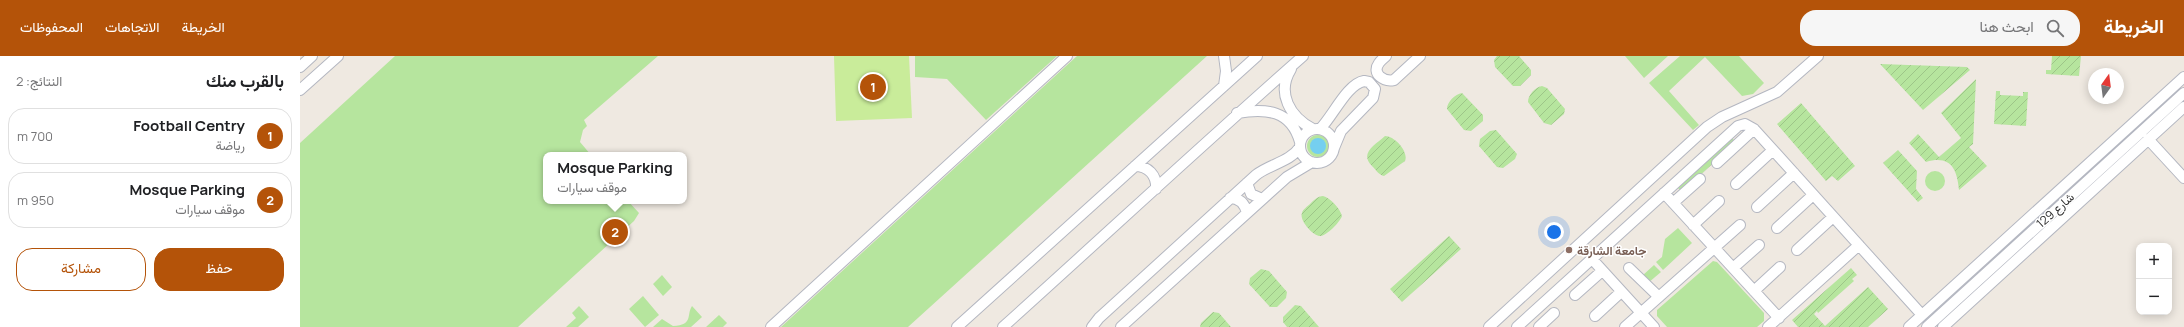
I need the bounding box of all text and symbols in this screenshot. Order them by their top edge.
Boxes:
search box [1800,10,2080,46]
text: الخريطة [2104,13,2164,39]
text: ابحث هنا [1979,16,2034,37]
text: المحفوظات [20,17,83,36]
text: الاتجاهات [105,17,159,36]
text: الخريطة [181,17,225,36]
icon: search [2044,17,2066,39]
north arrow [2088,68,2124,104]
text: بالقرب منك [206,69,284,92]
text: النتائج: 2 [16,72,62,90]
pin: 1 [860,72,886,102]
text: Football Centry [133,115,245,136]
text: 700 m [17,127,53,145]
text: 1 [267,127,273,145]
text: رياضة [215,136,245,154]
popup [543,152,687,204]
text: Mosque Parking [557,157,673,178]
text: موقف سيارات [557,178,627,196]
text: Mosque Parking [129,179,245,200]
street label: شارع 129 [2032,188,2078,232]
text: 950 m [17,191,54,209]
text: 2 [266,191,274,209]
text: موقف سيارات [175,200,245,218]
pin: 2 [602,217,628,247]
your location [1544,222,1564,242]
place label: جامعة الشارقة [1577,242,1646,259]
map controls [2136,243,2172,315]
button: + [2136,243,2172,279]
marker: جامعة الشارقة [1564,245,1574,255]
button: مشاركة [16,248,146,291]
button: حفظ [154,248,284,291]
button: − [2136,279,2172,315]

